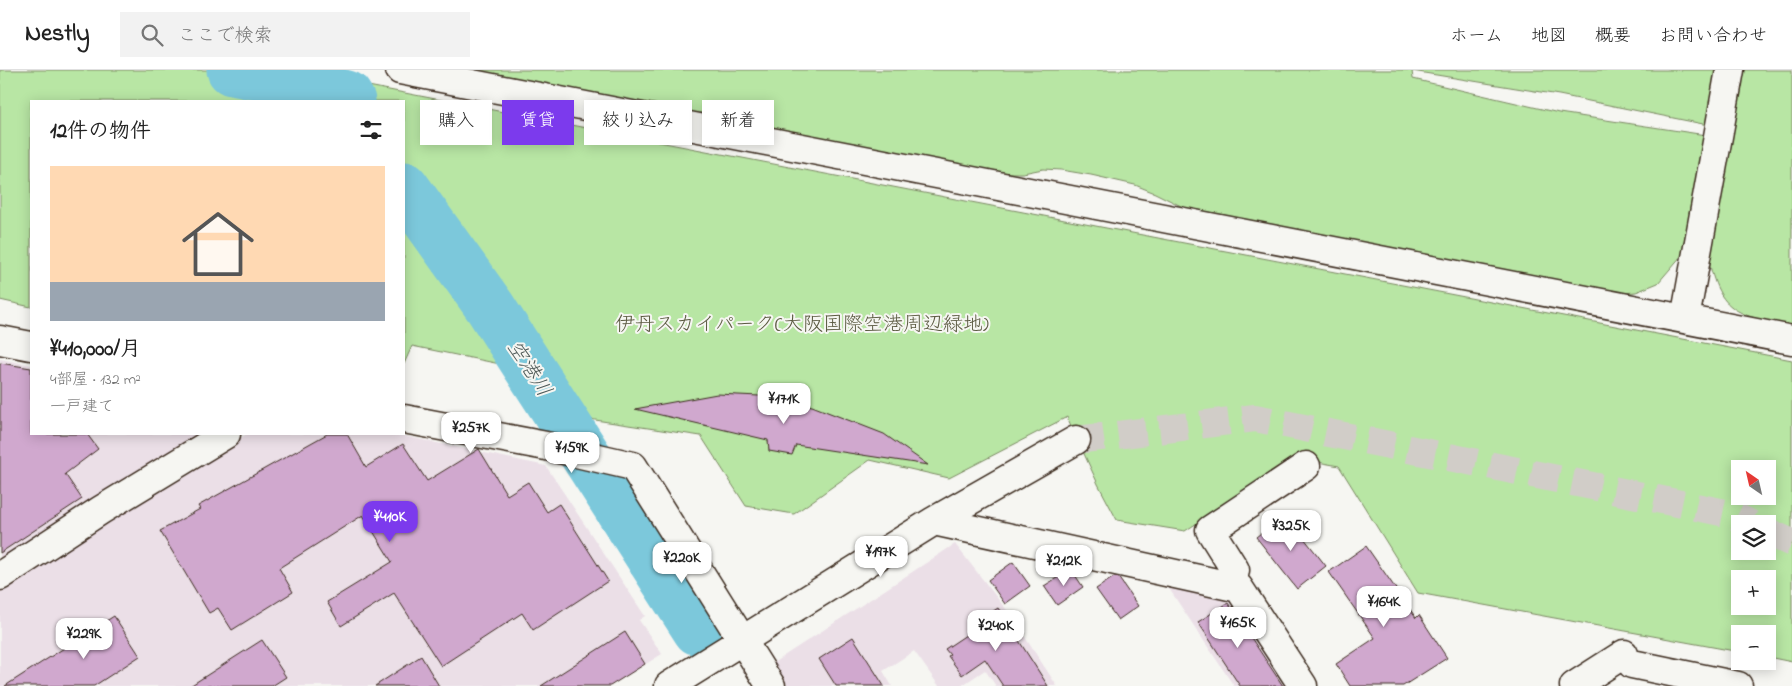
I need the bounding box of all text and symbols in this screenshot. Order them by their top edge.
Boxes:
search box [120,12,470,57]
text: Nestly [25,17,90,52]
icon: search [138,21,166,49]
text: ここで検索 [178,23,273,50]
text: ホーム [1450,24,1503,50]
text: 地図 [1531,24,1567,50]
text: 概要 [1595,24,1631,50]
text: お問い合わせ [1659,24,1767,50]
chip: 購入 [420,100,492,145]
chip: 賃貸 [502,100,574,145]
chip: 絞り込み [584,100,692,145]
chip: 新着 [702,100,774,145]
icon: filters [357,116,385,144]
text: 12件の物件 [50,117,151,147]
icon: home [173,199,263,289]
park label: 伊丹スカイパーク(大阪国際空港周辺緑地) [615,311,989,340]
text: ¥410,000/月 [50,335,141,365]
water label: 空港川 [499,335,558,404]
text: 4部屋 · 132 m² [50,368,141,392]
pin: ¥171K [749,382,819,425]
text: ¥171K [769,387,799,411]
text: 一戸建て [50,395,114,419]
pin: ¥257K [436,412,506,454]
text: ¥257K [452,416,490,440]
pin: ¥159K [537,432,607,474]
text: ¥159K [555,436,589,460]
north arrow [1731,460,1776,505]
map controls [1731,460,1776,670]
pin: ¥410K [355,500,425,543]
text: ¥410K [374,505,406,529]
pin: ¥325K [1256,510,1326,552]
text: ¥325K [1272,514,1310,538]
button: layers [1731,515,1776,560]
pin: ¥197K [846,536,916,578]
text: ¥197K [866,540,896,564]
pin: ¥220K [647,542,717,584]
pin: ¥212K [1029,544,1099,587]
text: ¥220K [664,546,700,570]
text: ¥212K [1047,549,1082,573]
button: + [1731,570,1776,615]
pin: ¥164K [1349,586,1419,628]
text: ¥164K [1368,590,1400,614]
pin: ¥165K [1203,606,1273,649]
pin: ¥240K [961,610,1031,652]
text: ¥165K [1220,611,1256,635]
text: ¥240K [978,614,1014,638]
pin: ¥229K [49,618,119,660]
text: ¥229K [67,622,101,646]
button: − [1731,625,1776,670]

